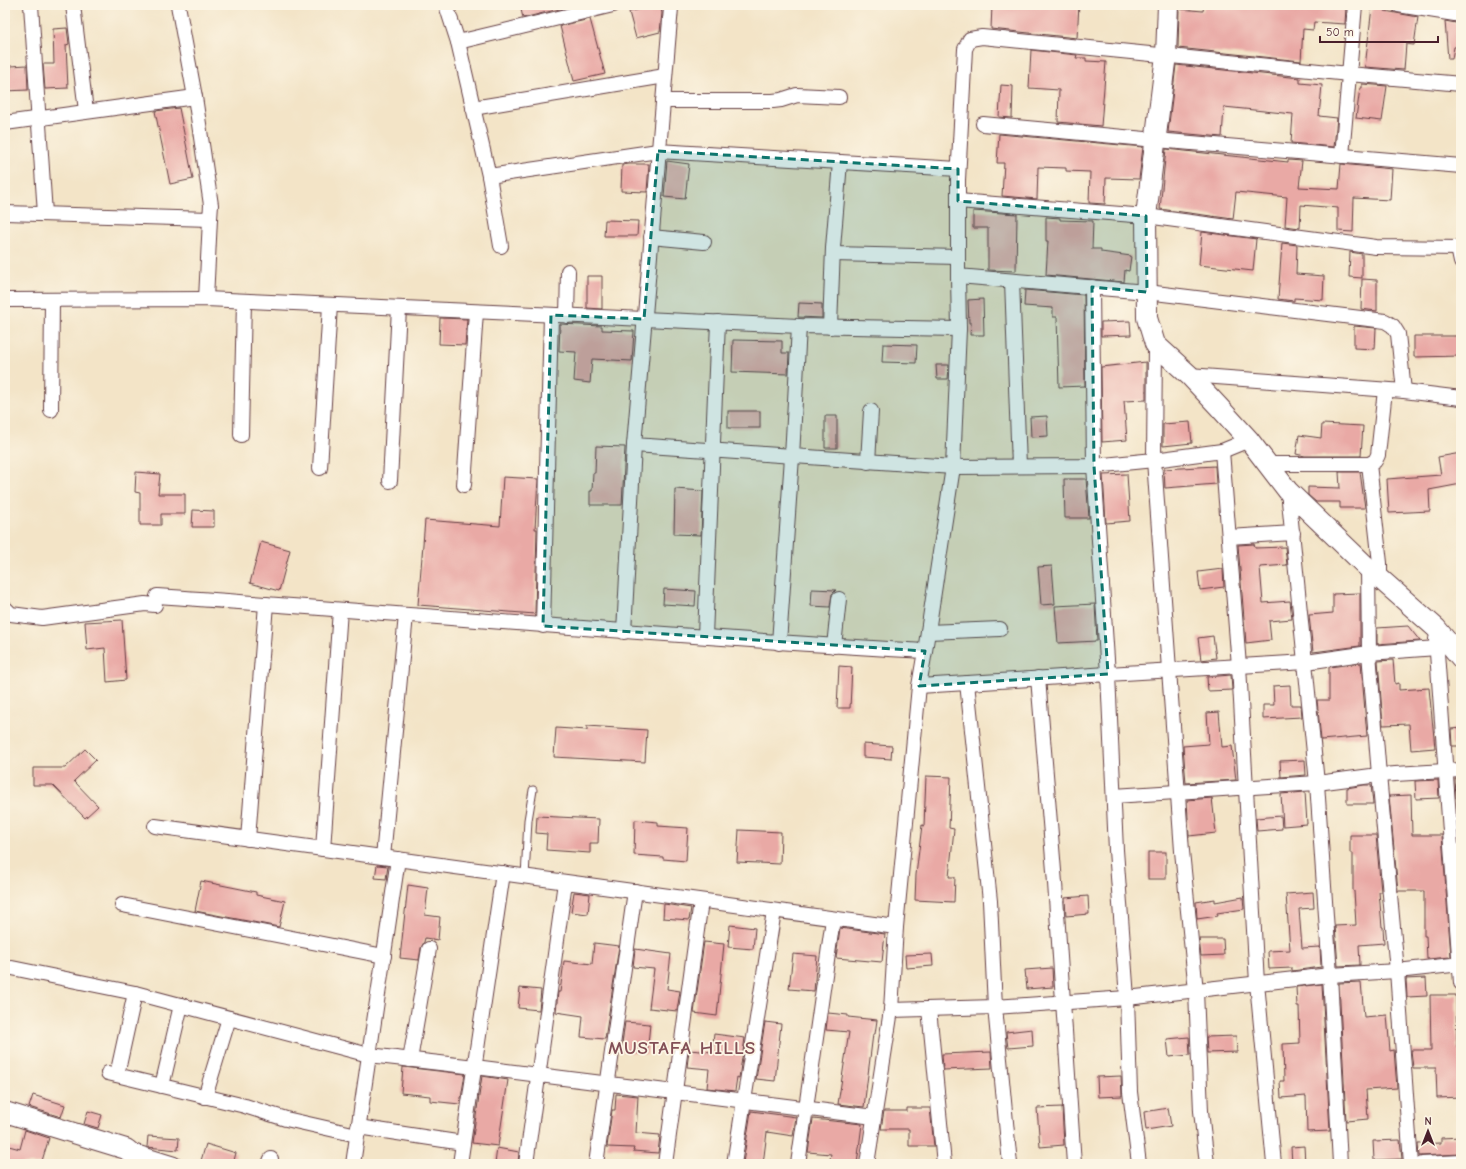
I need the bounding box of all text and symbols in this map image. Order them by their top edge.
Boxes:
scale bar [1320,18,1438,44]
text: 50 m [1326,25,1354,39]
district label: MUSTAFA HILLS [608,1037,756,1059]
north arrow [1408,1111,1448,1151]
text: N [1424,1115,1432,1128]

